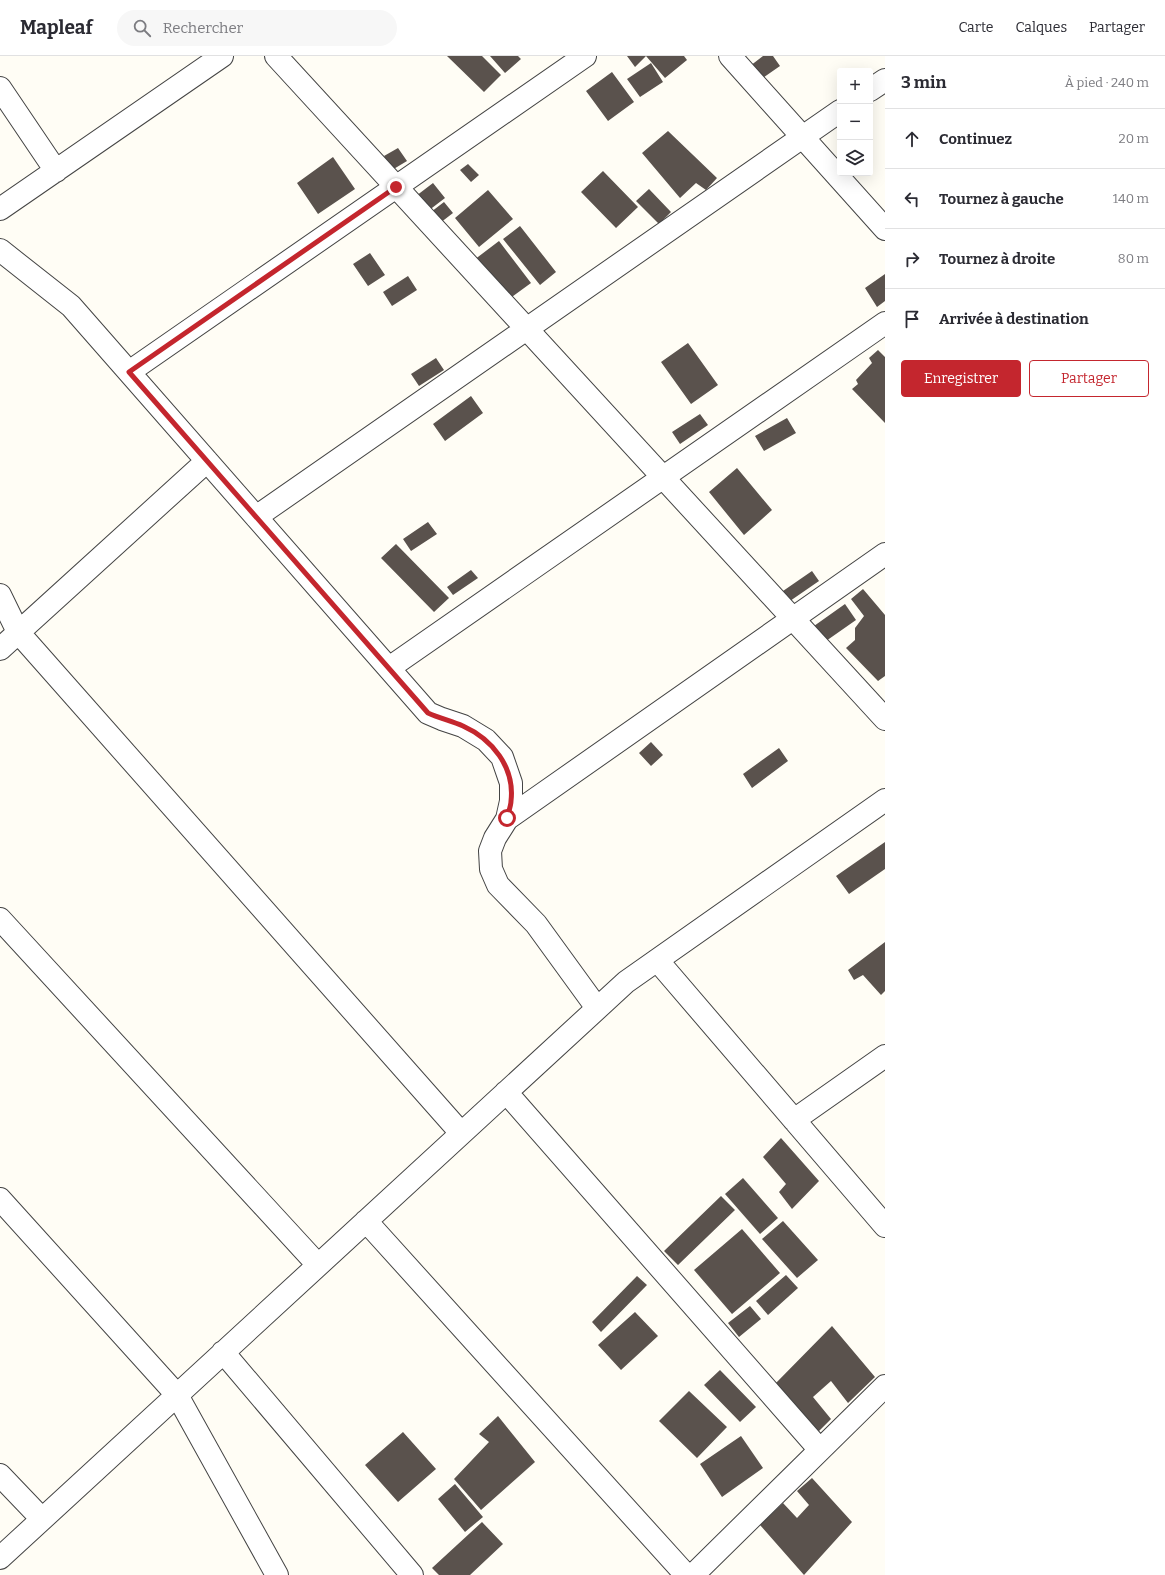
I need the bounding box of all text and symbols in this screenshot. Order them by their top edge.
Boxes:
search box [117,10,397,46]
text: Mapleaf [20,16,93,39]
icon: search [131,17,153,39]
text: Rechercher [163,19,243,37]
text: Carte [958,19,994,36]
text: Calques [1016,19,1067,36]
text: Partager [1089,19,1145,36]
map controls [837,68,873,176]
button: + [837,68,873,104]
text: 3 min [901,72,946,93]
text: À pied · 240 m [1065,75,1149,90]
button: − [837,104,873,140]
icon: ahead [901,128,923,150]
text: Continuez [939,130,1012,148]
text: 20 m [1119,131,1149,146]
button: layers [837,140,873,176]
route end [387,178,405,196]
icon: left [901,188,923,210]
text: Tournez à gauche [939,190,1064,208]
text: 140 m [1113,191,1149,206]
icon: right [901,248,923,270]
text: Tournez à droite [939,250,1055,268]
text: 80 m [1118,251,1149,266]
icon: arrive [901,308,923,330]
text: Arrivée à destination [939,310,1089,328]
button: Enregistrer [901,360,1021,397]
button: Partager [1029,360,1149,397]
route start [498,809,516,827]

